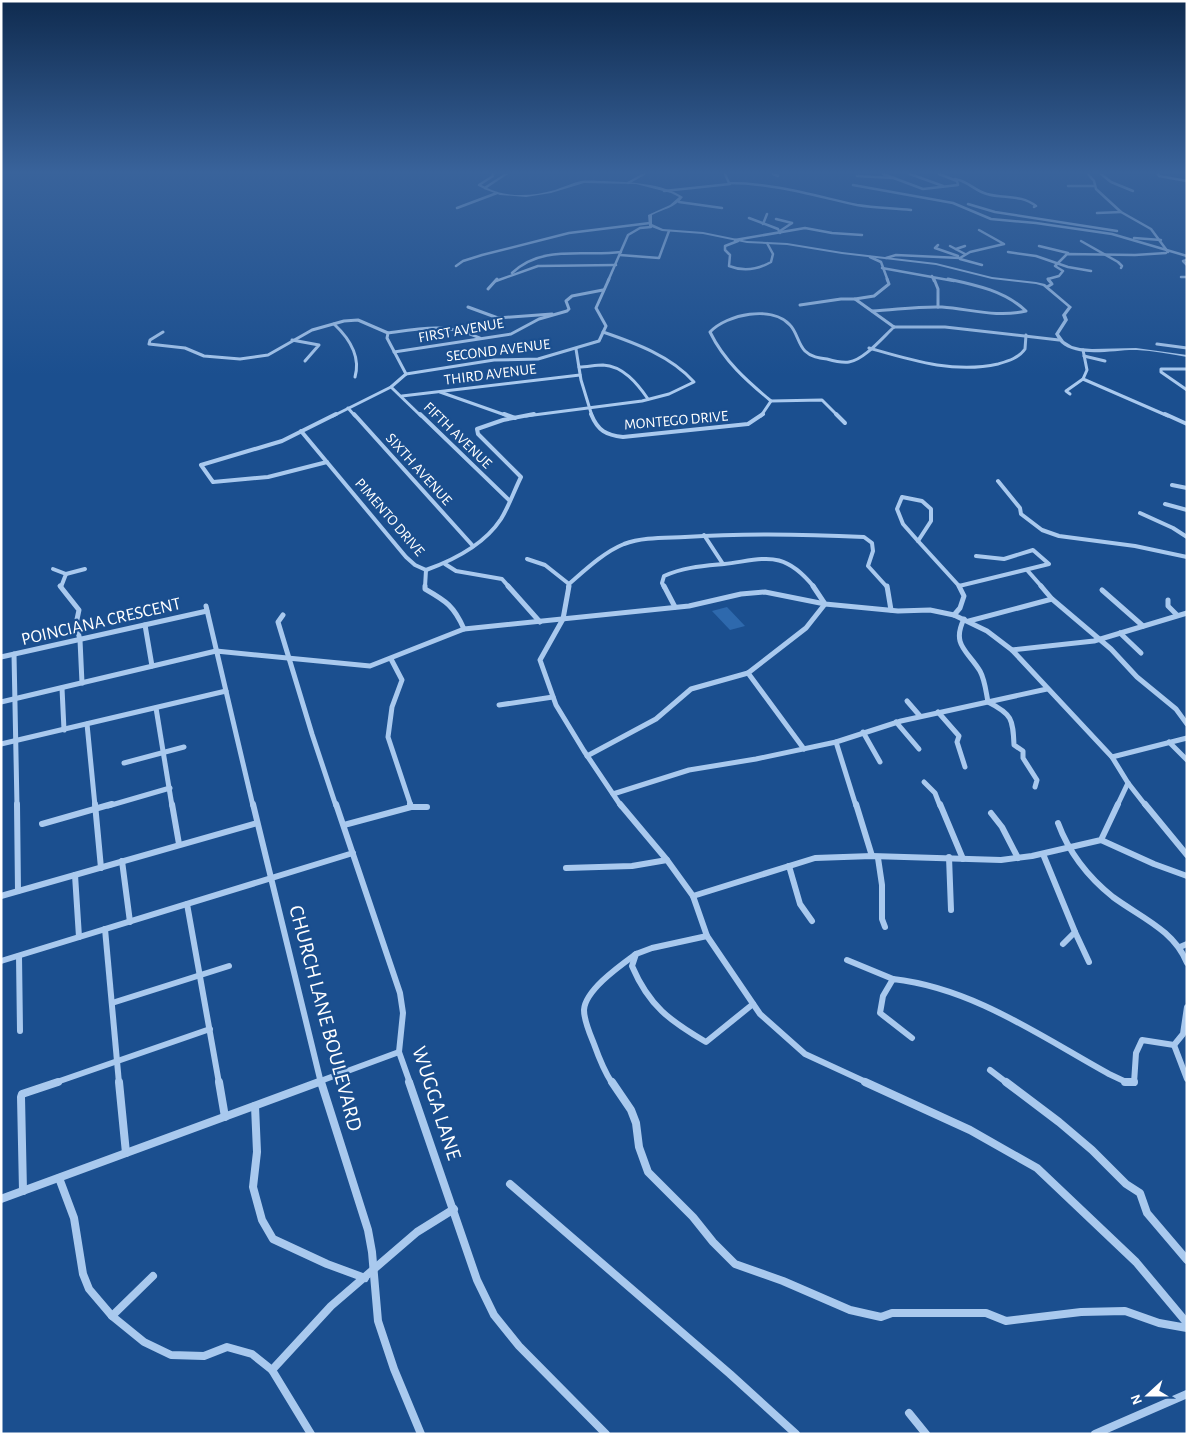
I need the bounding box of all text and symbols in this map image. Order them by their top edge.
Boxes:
street label: FIRST AVENUE [417,316,505,345]
street label: SECOND AVENUE [445,337,551,364]
street label: THIRD AVENUE [443,361,537,388]
street label: FIFTH AVENUE [421,399,495,471]
street label: MONTEGO DRIVE [623,408,729,433]
street label: SIXTH AVENUE [383,431,455,508]
street label: PIMENTO DRIVE [352,476,427,559]
street label: POINCIANA CRESCENT [20,595,183,649]
street label: CHURCH LANE BOULEVARD [285,903,366,1133]
street label: WUGGA LANE [408,1044,465,1163]
north arrow [1123,1370,1173,1420]
text: N [1129,1392,1145,1406]

